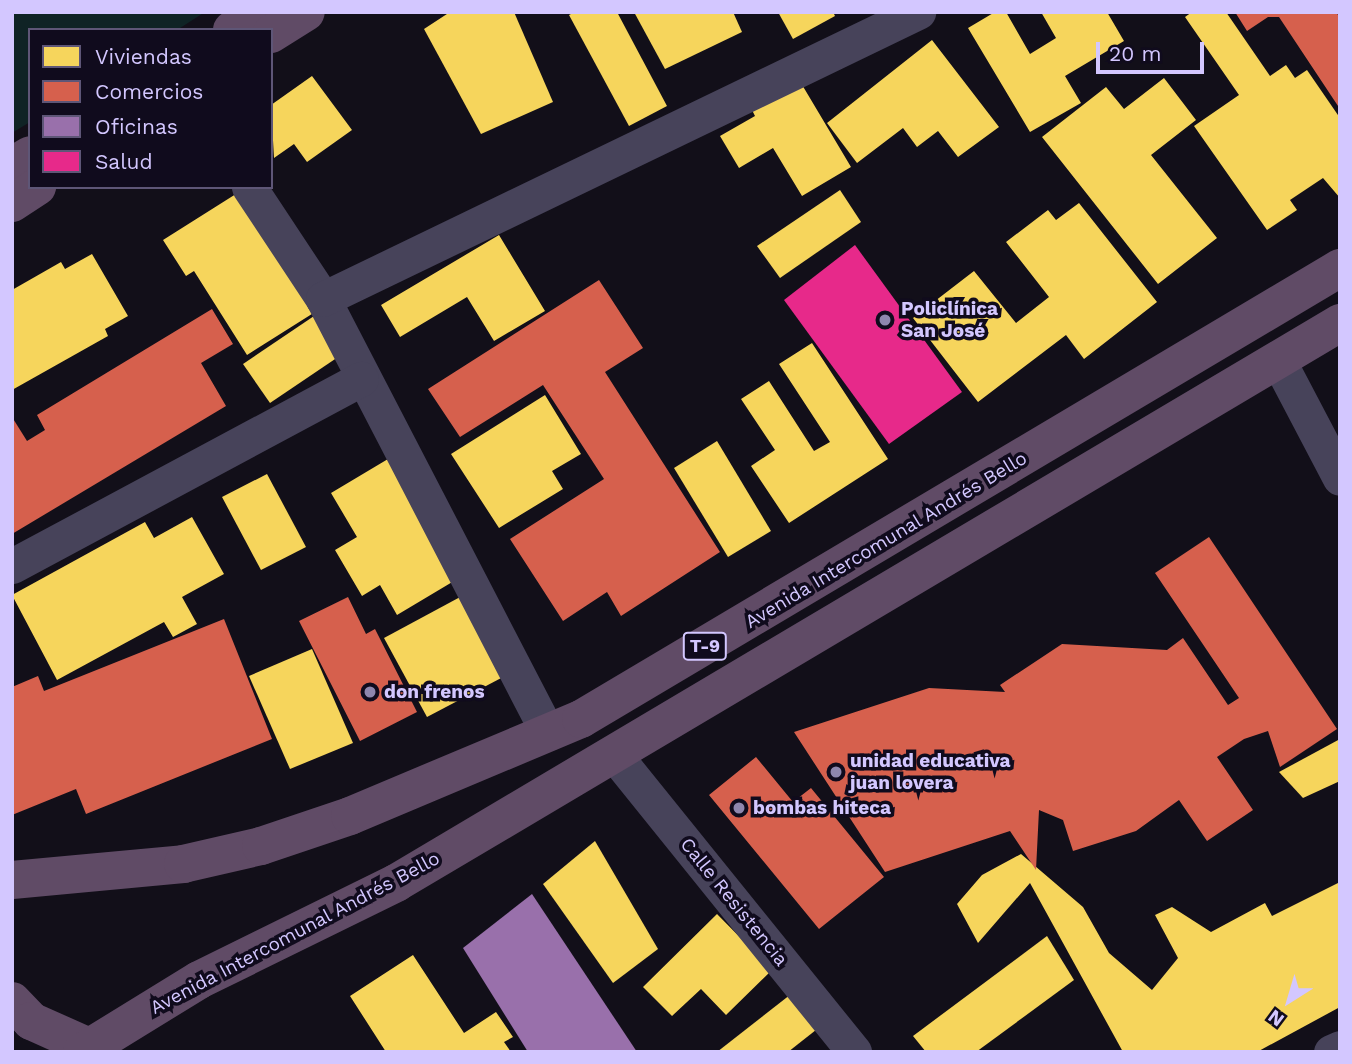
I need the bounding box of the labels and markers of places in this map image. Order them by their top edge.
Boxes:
place label: Policlínica San José [901,298,998,342]
marker: Policlínica San José [875,310,895,330]
place label: don frenos [384,681,485,703]
marker: don frenos [362,684,378,700]
place label: unidad educativa juan lovera [850,750,1011,794]
marker: unidad educativa juan lovera [828,764,844,780]
place label: bombas hiteca [753,797,891,819]
marker: bombas hiteca [731,800,747,816]

